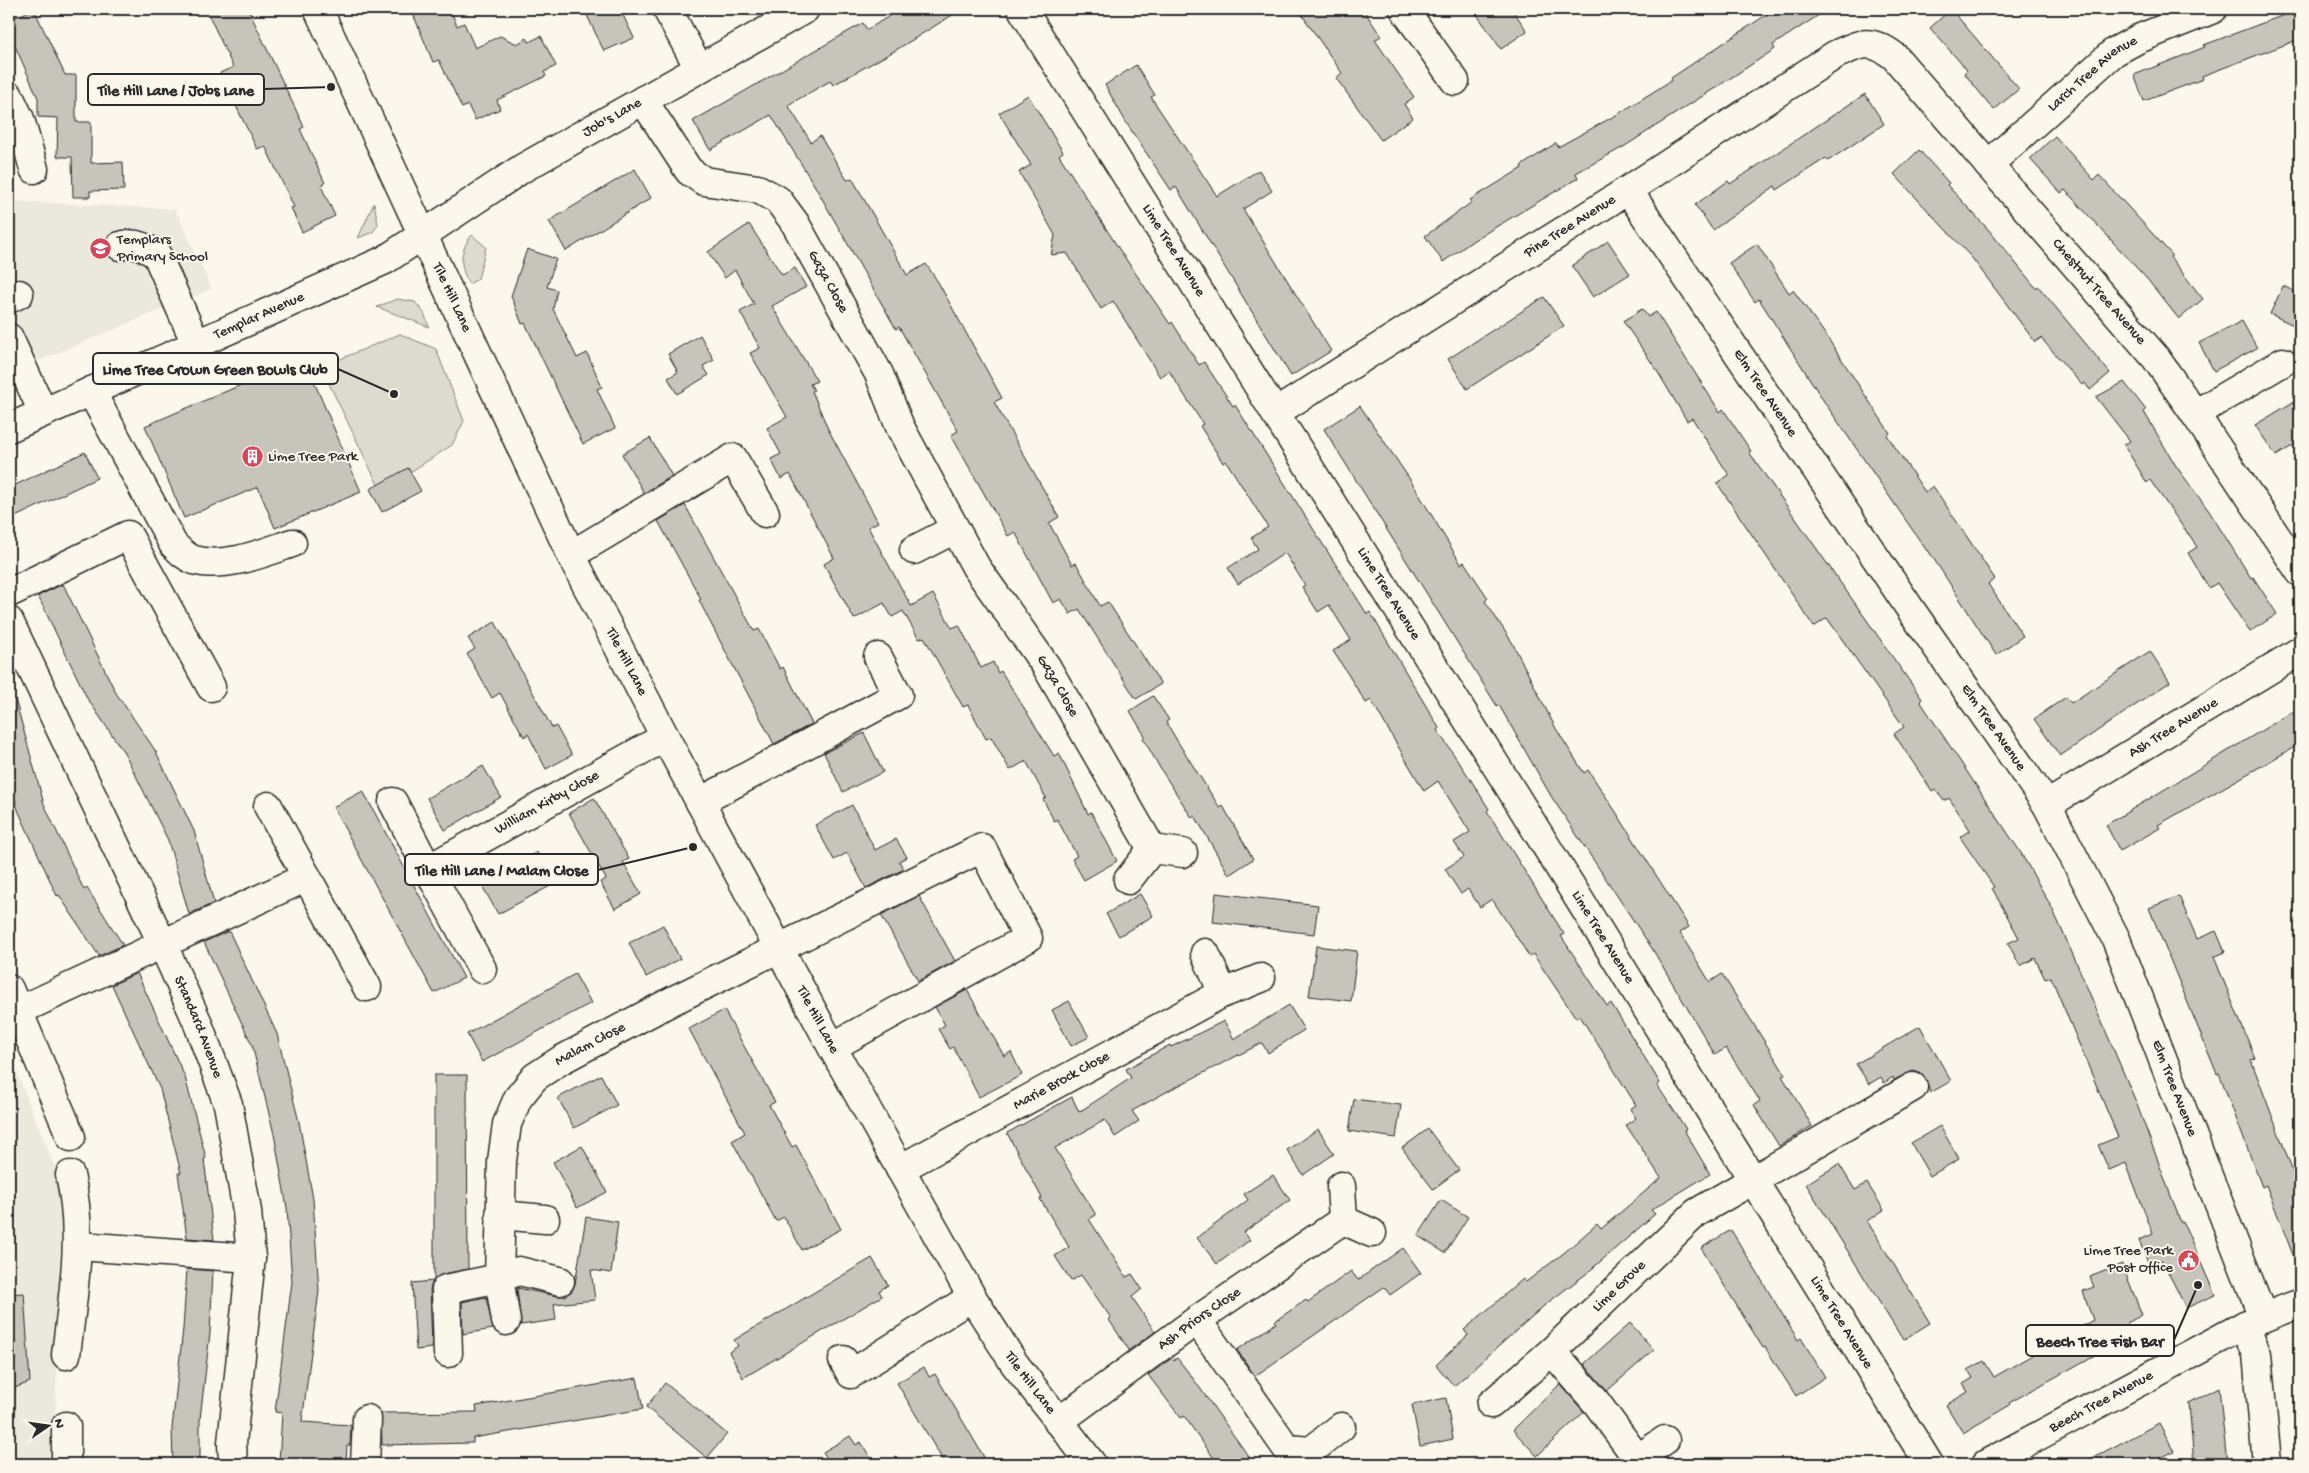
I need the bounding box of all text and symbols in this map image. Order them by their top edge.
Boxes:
street label: Larch Tree Avenue [2044,32,2141,116]
callout: Tile Hill Lane / Jobs Lane [88,74,264,105]
text: Tile Hill Lane / Jobs Lane [96,83,255,102]
street label: Job's Lane [579,94,645,142]
street label: Pine Tree Avenue [1520,191,1620,263]
street label: Lime Tree Avenue [1138,201,1209,300]
place label: Templars Primary School [116,231,208,266]
street label: Chestnut Tree Avenue [2048,235,2150,349]
school or university icon: Templars Primary School [89,237,113,261]
street label: Gaza Close [803,247,852,317]
street label: Tile Hill Lane [427,259,476,335]
street label: Templar Avenue [210,288,307,345]
street label: Elm Tree Avenue [1729,346,1801,441]
callout: Lime Tree Crown Green Bowls Club [93,353,338,384]
text: Lime Tree Crown Green Bowls Club [102,362,328,381]
building icon: Lime Tree Park [240,445,264,469]
place label: Lime Tree Park [268,448,359,466]
street label: Lime Tree Avenue [1353,544,1424,644]
street label: Tile Hill Lane [601,624,651,699]
street label: Gaza Close [1032,651,1083,720]
street label: Elm Tree Avenue [1957,681,2030,775]
street label: Ash Tree Avenue [2125,694,2222,762]
street label: William Kirby Close [492,766,603,839]
callout: Tile Hill Lane / Malam Close [405,854,598,885]
text: Tile Hill Lane / Malam Close [414,863,589,882]
street label: Lime Tree Avenue [1567,888,1638,987]
street label: Standard Avenue [169,973,227,1081]
street label: Tile Hill Lane [791,982,843,1057]
street label: Malam Close [552,1018,629,1070]
street label: Elm Tree Avenue [2147,1037,2201,1139]
street label: Marie Brock Close [1010,1047,1113,1115]
place label: Lime Tree Park Post Office [2084,1242,2174,1277]
public building icon: Lime Tree Park Post Office [2177,1248,2201,1272]
street label: Lime Grove [1589,1256,1650,1316]
street label: Lime Tree Avenue [1806,1273,1877,1372]
street label: Ash Priors Close [1154,1283,1245,1355]
callout: Beech Tree Fish Bar [2026,1325,2174,1356]
text: Beech Tree Fish Bar [2035,1334,2166,1353]
street label: Tile Hill Lane [1000,1347,1060,1418]
street label: Beech Tree Avenue [2046,1367,2157,1438]
north arrow [22,1400,72,1450]
text: N [49,1417,68,1430]

